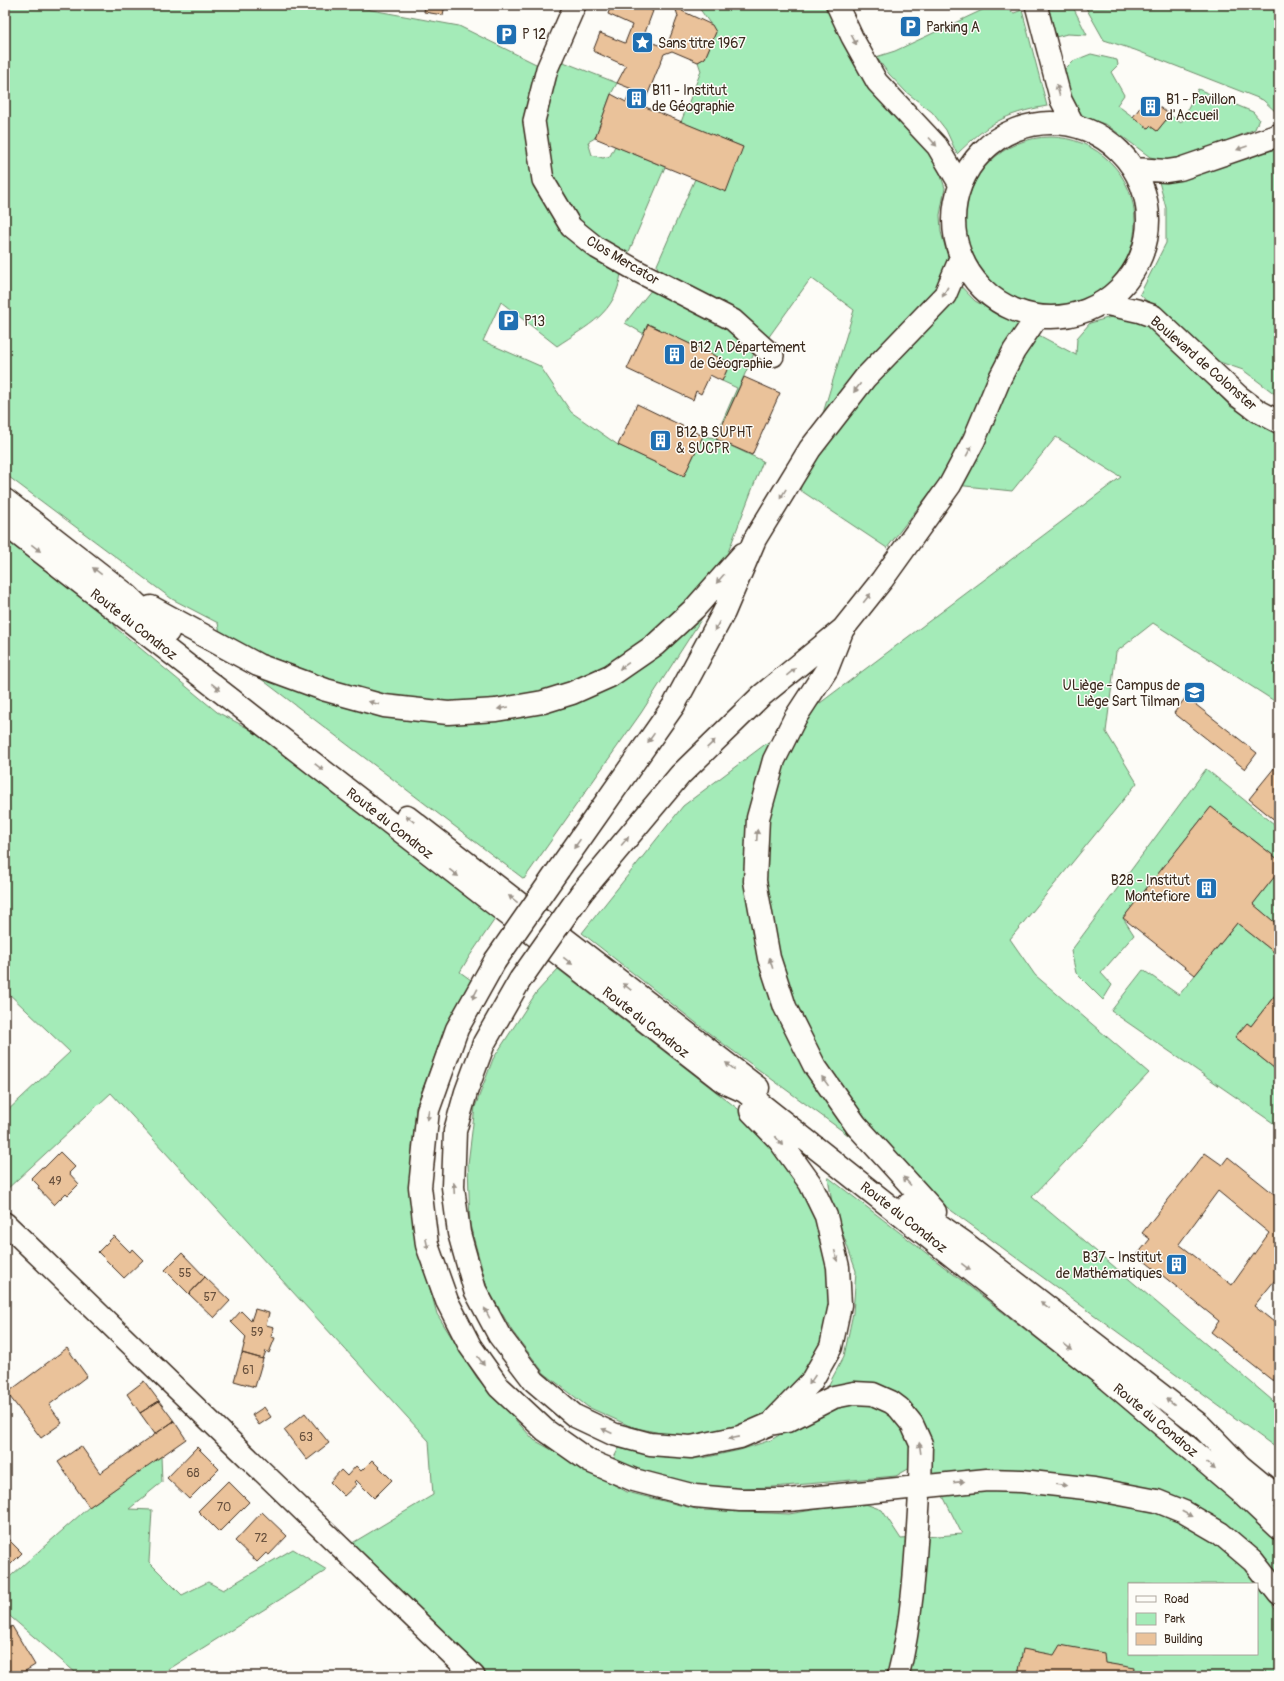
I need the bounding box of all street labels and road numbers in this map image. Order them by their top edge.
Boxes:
street label: Clos Mercator [583,232,662,289]
street label: Boulevard de Colonster [1147,313,1260,414]
street label: Route du Condroz [87,585,181,664]
street label: Route du Condroz [343,784,437,863]
street label: Route du Condroz [599,983,693,1062]
street label: Route du Condroz [857,1178,951,1257]
street label: Route du Condroz [1110,1380,1202,1461]

